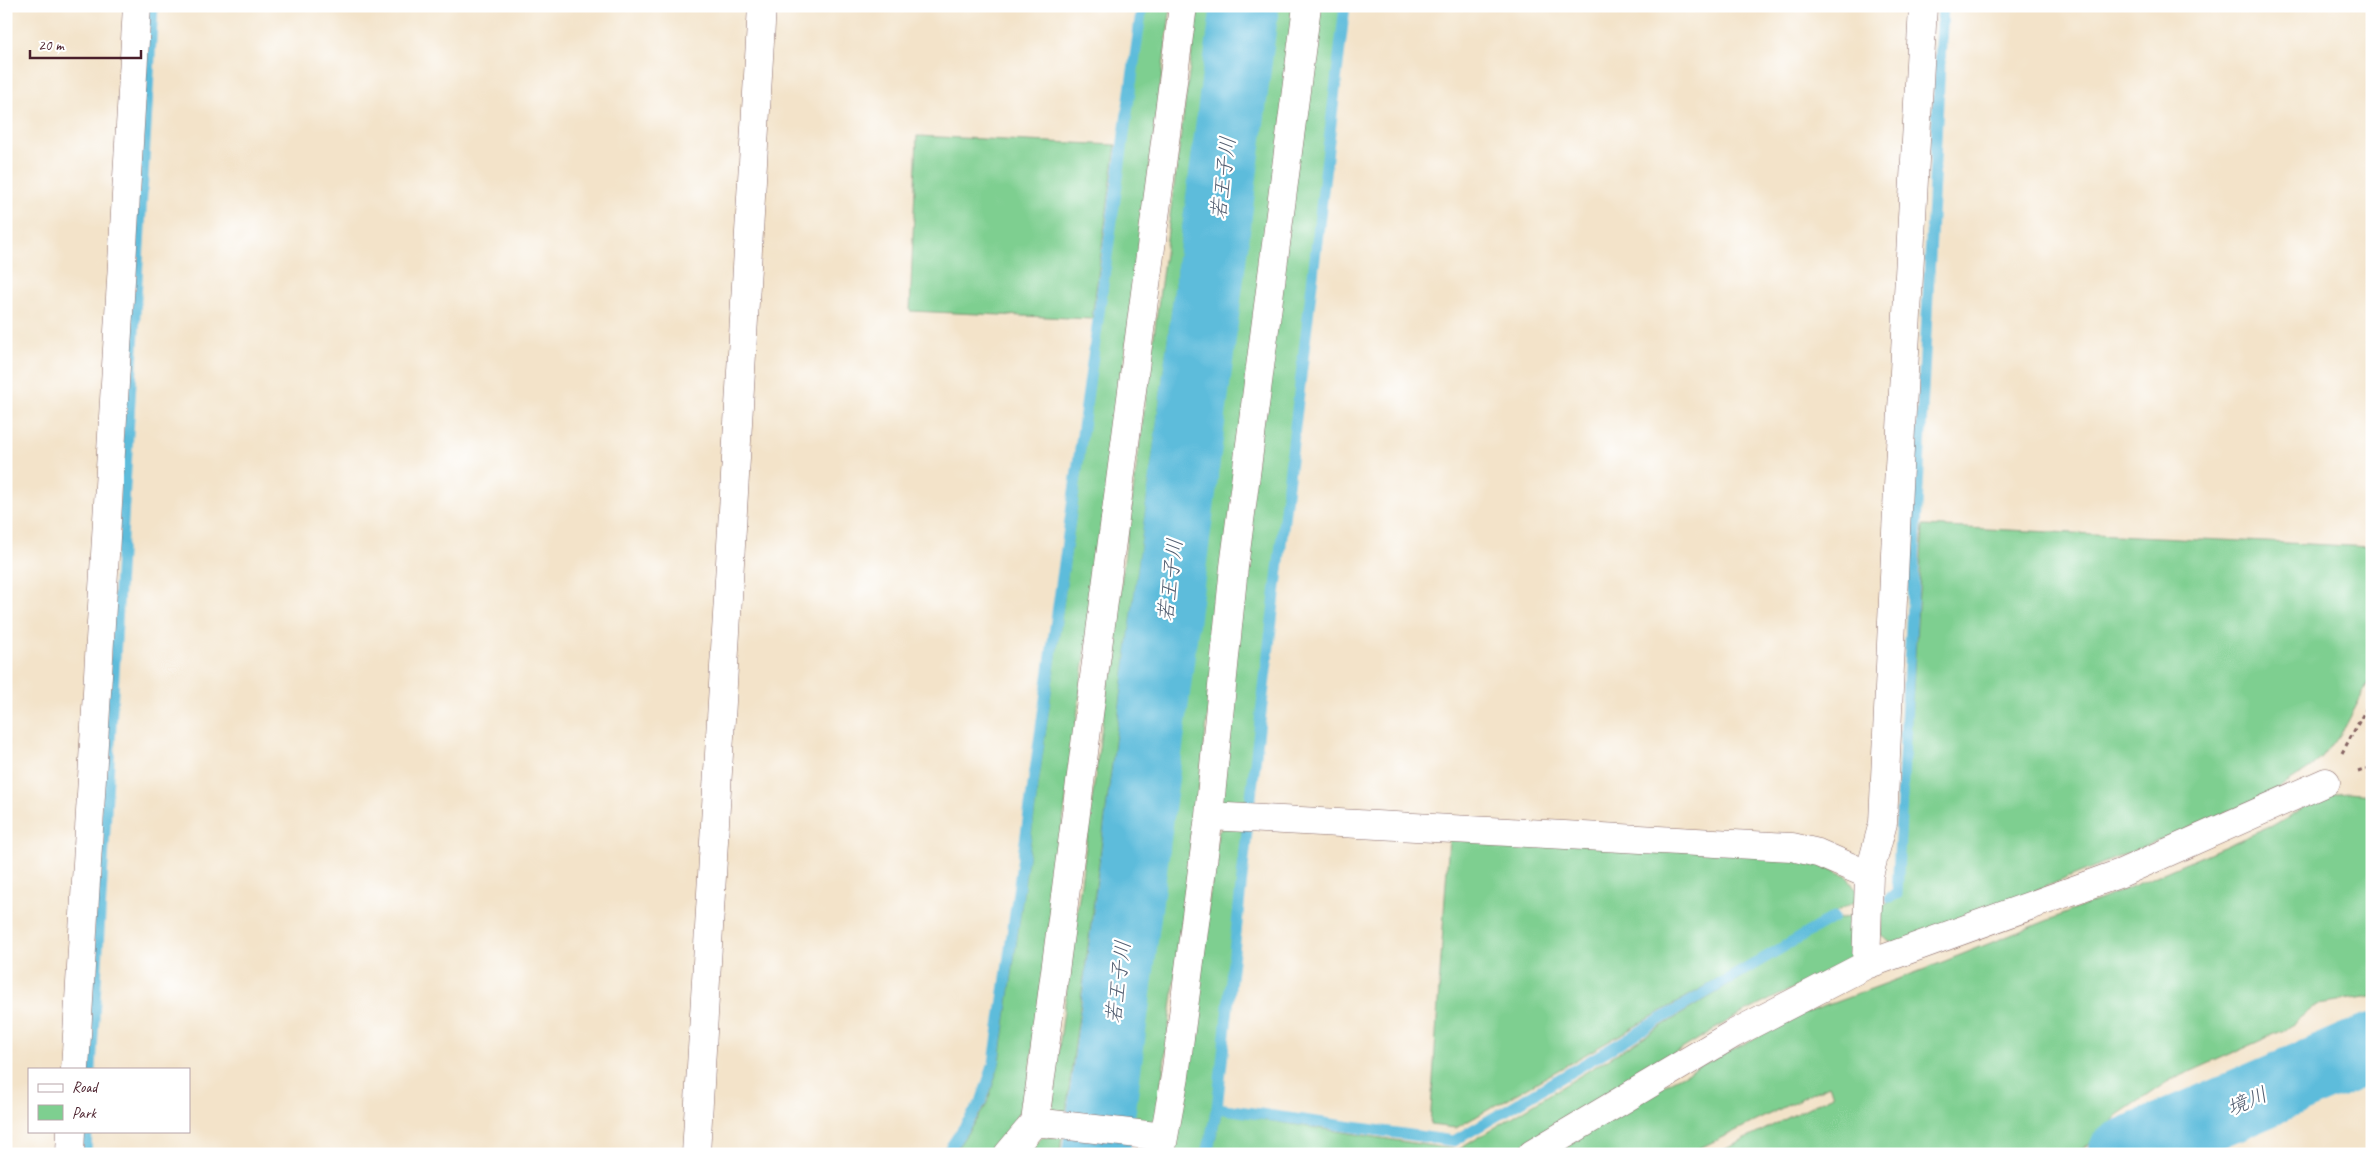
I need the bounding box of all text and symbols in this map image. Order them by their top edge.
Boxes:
scale bar [30,28,141,60]
text: 20 m [38,36,65,55]
water label: 若王子川 [1205,135,1241,221]
water label: 若王子川 [1152,537,1188,623]
water label: 若王子川 [1100,939,1136,1025]
legend [28,1068,190,1132]
text: Road [72,1078,99,1097]
water label: 境川 [2223,1081,2271,1121]
text: Park [72,1104,97,1123]

